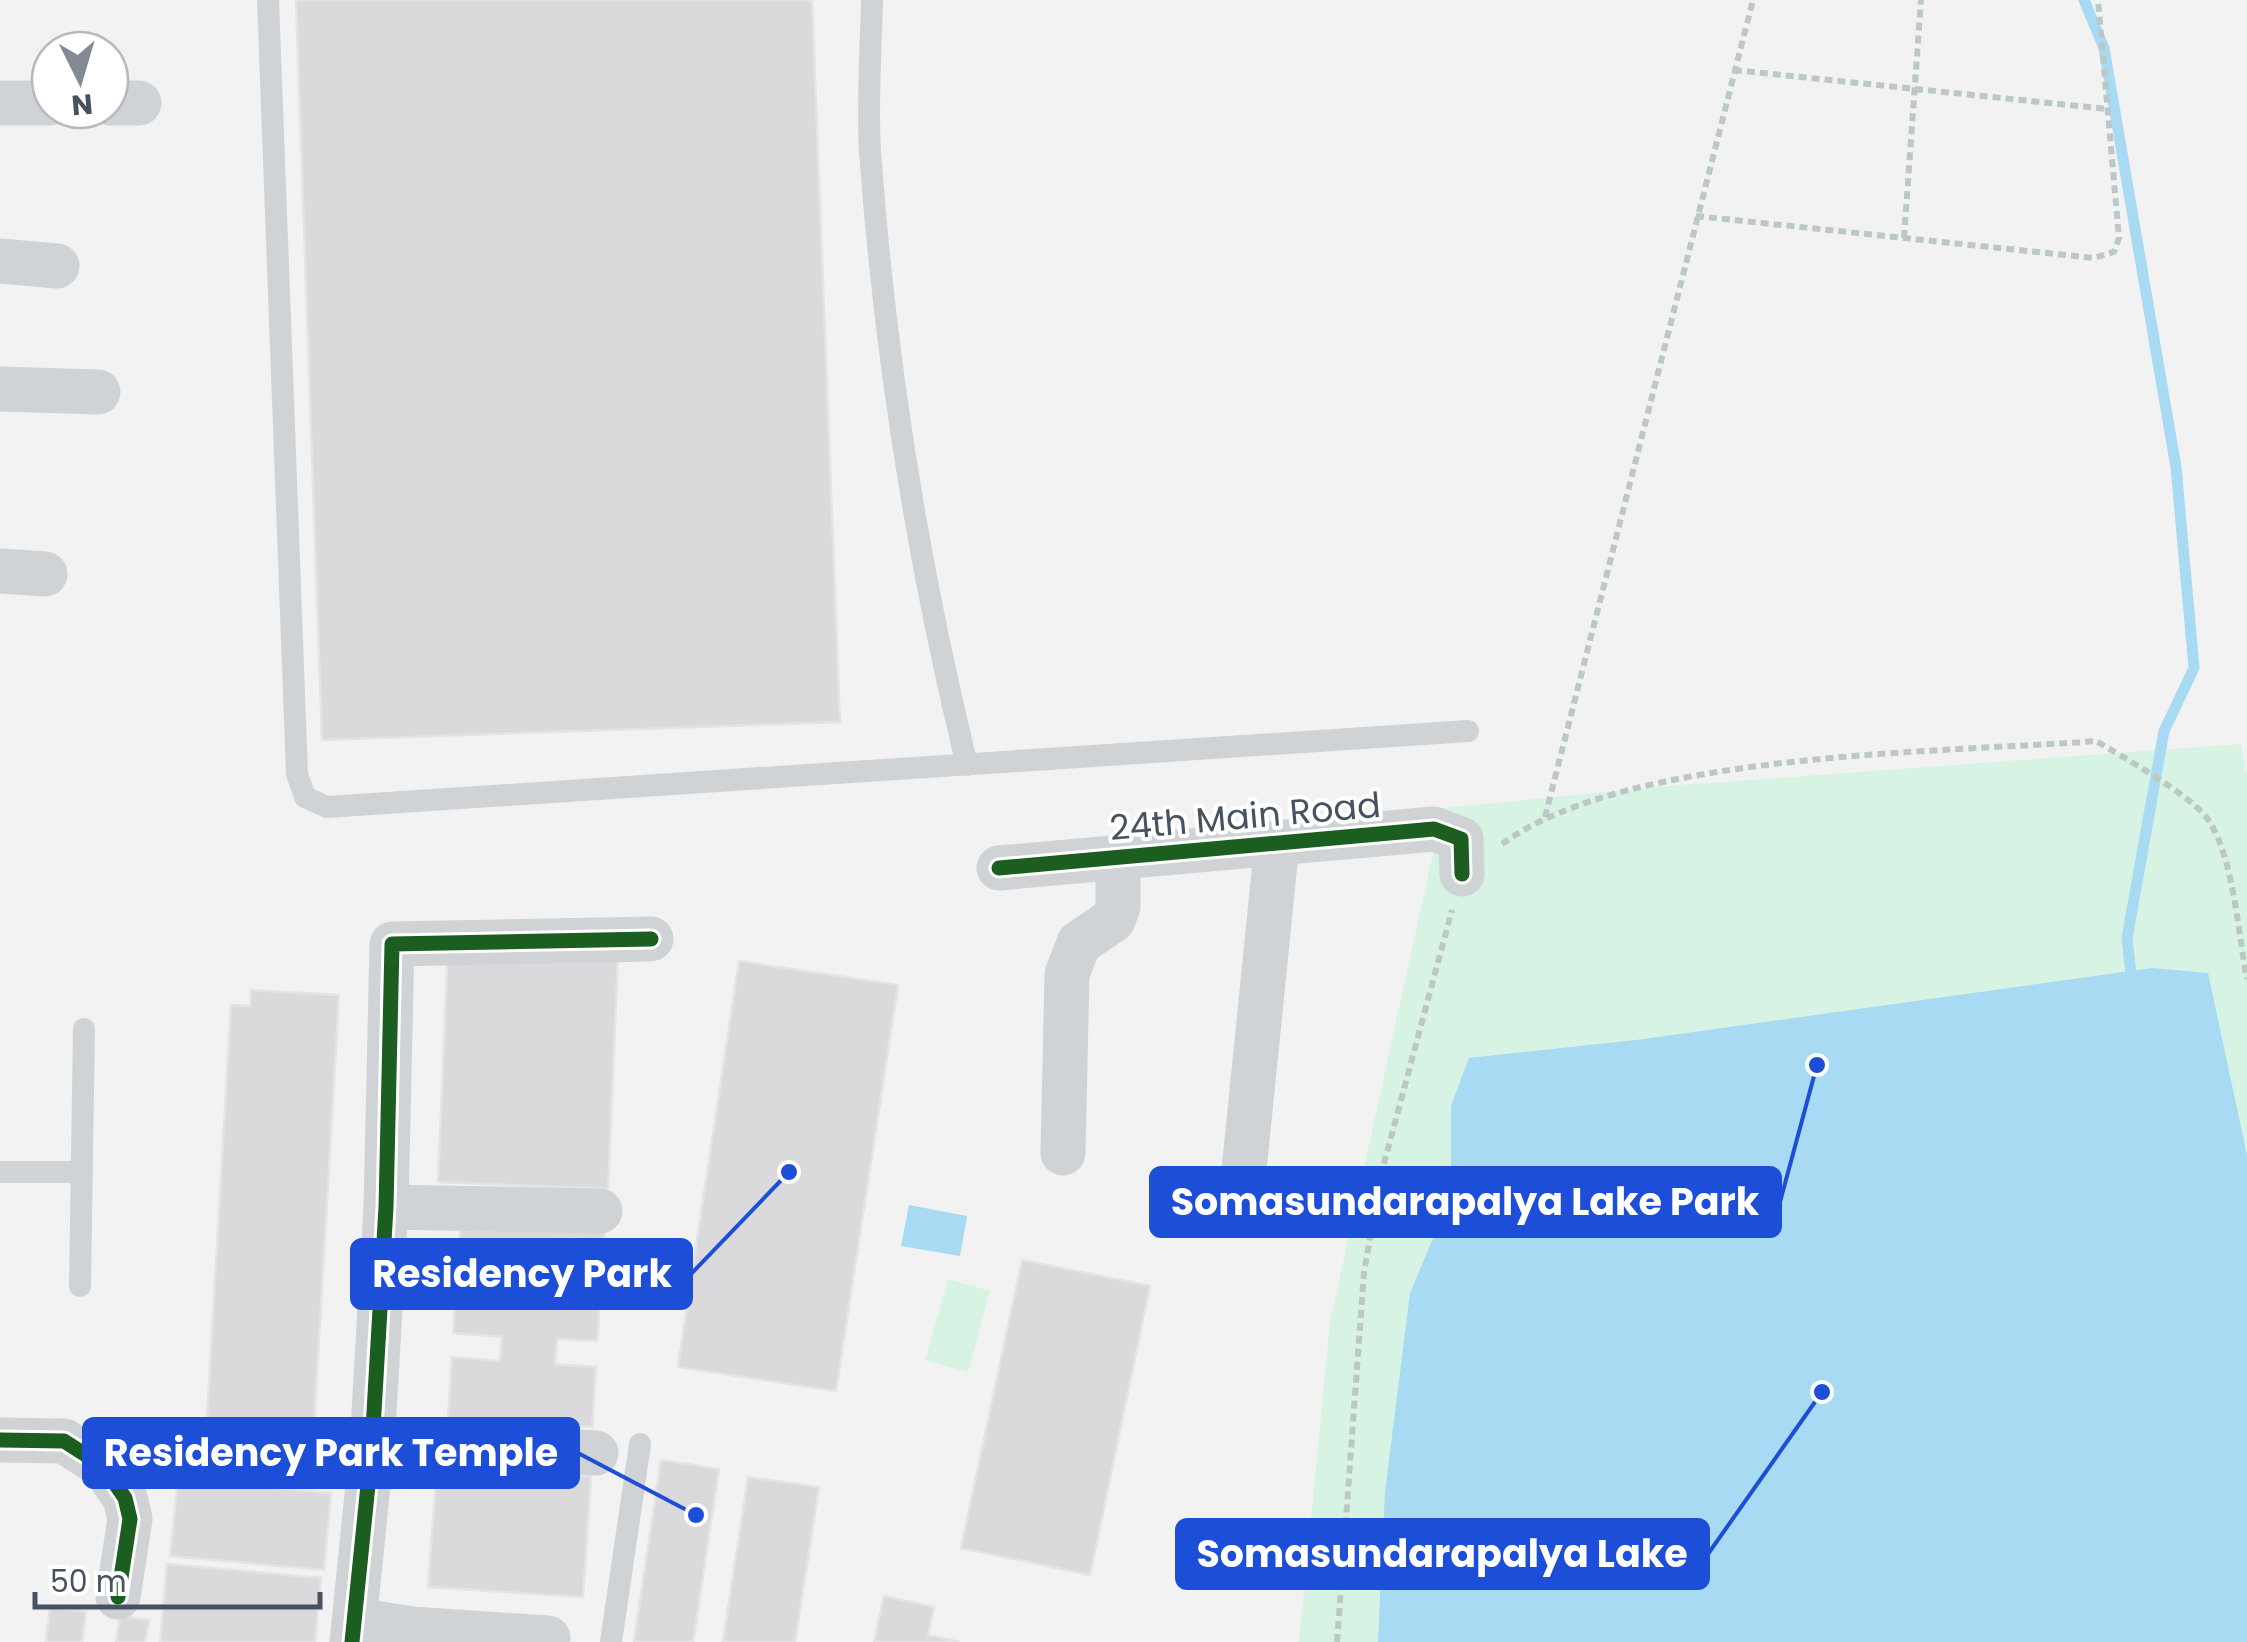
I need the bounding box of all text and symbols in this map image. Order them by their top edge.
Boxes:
north arrow [30,30,130,130]
text: N [70,84,94,125]
street label: 24th Main Road [1107,780,1383,852]
callout: Somasundarapalya Lake Park [1151,1168,1780,1236]
text: Somasundarapalya Lake Park [1171,1175,1760,1228]
callout: Residency Park [352,1240,691,1308]
text: Residency Park [372,1247,672,1300]
callout: Residency Park Temple [84,1419,578,1487]
text: Residency Park Temple [104,1426,558,1479]
callout: Somasundarapalya Lake [1177,1520,1708,1588]
text: Somasundarapalya Lake [1196,1527,1688,1580]
scale bar [35,1547,320,1609]
text: 50 m [50,1560,127,1603]

